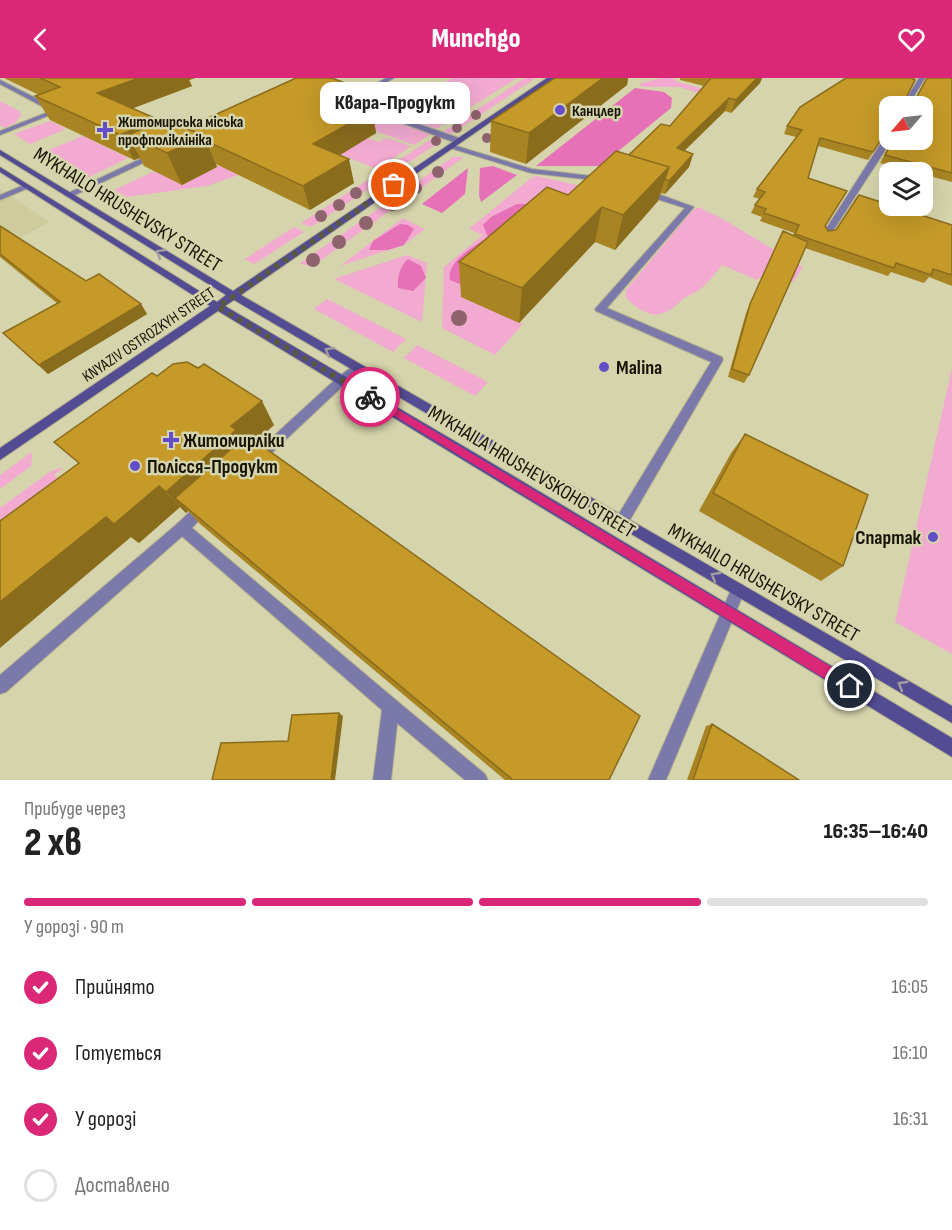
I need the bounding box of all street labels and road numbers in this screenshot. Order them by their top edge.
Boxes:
street label: MYKHAILO HRUSHEVSKY STREET [29,142,226,277]
street label: KNYAZIV OSTROZKYH STREET [79,284,219,387]
street label: MYKHAILA HRUSHEVSKOHO STREET [424,400,639,543]
street label: MYKHAILO HRUSHEVSKY STREET [664,518,863,647]

